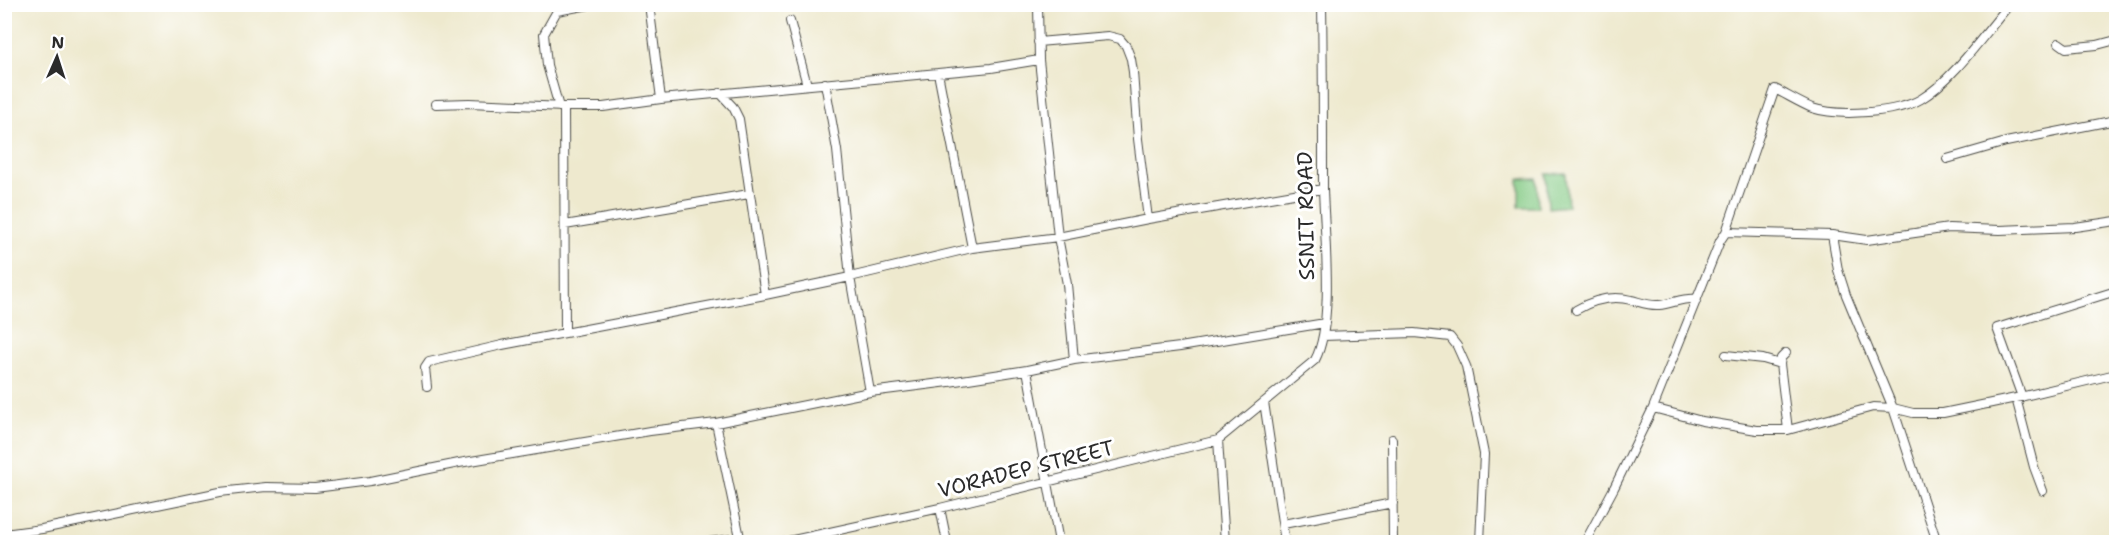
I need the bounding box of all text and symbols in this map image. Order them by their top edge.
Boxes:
north arrow [27,27,87,87]
text: N [51,32,65,53]
street label: SSNIT ROAD [1291,151,1321,281]
street label: VORADEP STREET [935,434,1117,504]

